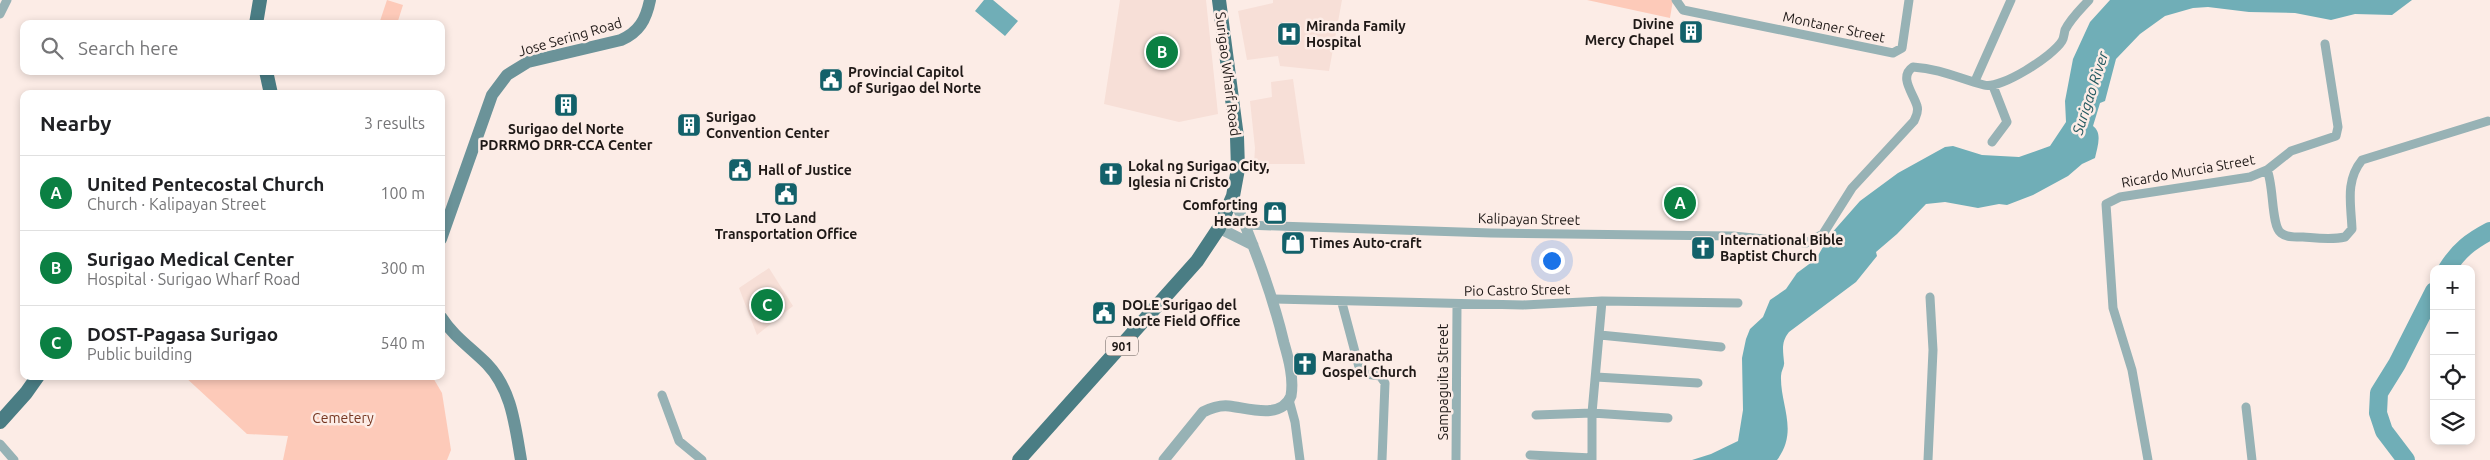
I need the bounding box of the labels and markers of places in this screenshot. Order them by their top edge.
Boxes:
place label: Divine Mercy Chapel [1585,16,1674,48]
place label: Miranda Family Hospital [1306,18,1406,50]
building icon: Divine Mercy Chapel [1678,19,1704,45]
hospital icon: Miranda Family Hospital [1276,21,1302,47]
pin: B [1146,33,1178,71]
place label: Provincial Capitol of Surigao del Norte [848,64,981,96]
public building icon: Provincial Capitol of Surigao del Norte [818,67,844,93]
building icon: Surigao del Norte PDRRMO DRR-CCA Center [553,92,579,118]
place label: Surigao Convention Center [706,109,830,141]
building icon: Surigao Convention Center [676,112,702,138]
place label: Surigao del Norte PDRRMO DRR-CCA Center [479,121,653,153]
public building icon: Hall of Justice [727,157,753,183]
place label: Lokal ng Surigao City, Iglesia ni Cristo [1128,158,1269,190]
church icon: Lokal ng Surigao City, Iglesia ni Cristo [1098,161,1124,187]
place label: Hall of Justice [758,162,852,178]
public building icon: LTO Land Transportation Office [773,181,799,207]
pin: A [1664,184,1696,222]
place label: Comforting Hearts [1182,197,1258,229]
shop icon: Comforting Hearts [1262,200,1288,226]
place label: LTO Land Transportation Office [715,210,857,242]
shop icon: Times Auto-craft [1280,230,1306,256]
place label: International Bible Baptist Church [1720,232,1843,264]
place label: Times Auto-craft [1310,235,1422,251]
church icon: International Bible Baptist Church [1690,235,1716,261]
pin: C [751,286,783,324]
place label: DOLE Surigao del Norte Field Office [1122,297,1241,329]
public building icon: DOLE Surigao del Norte Field Office [1091,300,1117,326]
place label: Maranatha Gospel Church [1322,348,1417,380]
church icon: Maranatha Gospel Church [1292,351,1318,377]

